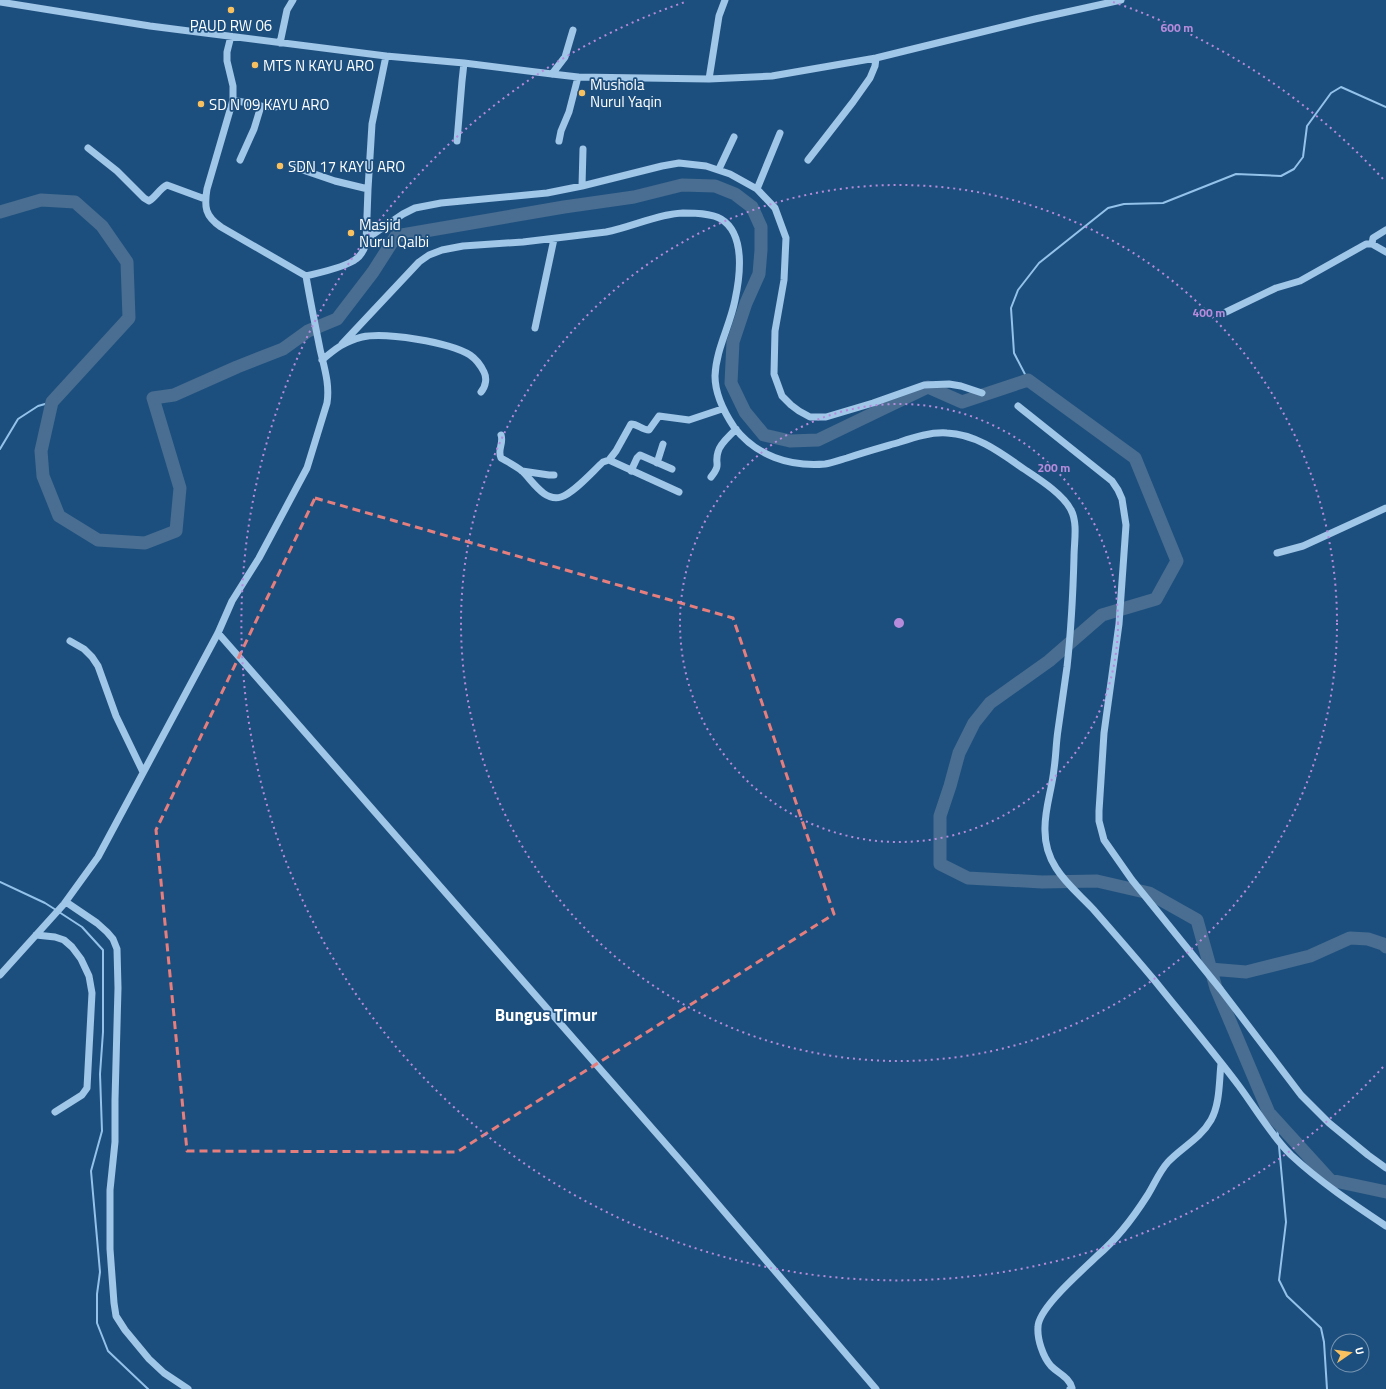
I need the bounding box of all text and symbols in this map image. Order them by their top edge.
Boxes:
marker: PAUD RW 06 [226,5,236,15]
place label: PAUD RW 06 [190,14,272,37]
text: 600 m [1161,18,1193,37]
place label: MTS N KAYU ARO [263,54,374,77]
marker: MTS N KAYU ARO [250,60,260,70]
place label: Mushola Nurul Yaqin [590,73,662,113]
marker: Mushola Nurul Yaqin [577,88,587,98]
place label: SD N 09 KAYU ARO [209,93,330,116]
marker: SD N 09 KAYU ARO [196,99,206,109]
place label: SDN 17 KAYU ARO [288,155,405,178]
marker: SDN 17 KAYU ARO [275,161,285,171]
place label: Masjid Nurul Qalbi [359,213,429,253]
marker: Masjid Nurul Qalbi [346,228,356,238]
text: 400 m [1193,303,1225,322]
text: 200 m [1038,458,1070,477]
centre of rings [892,616,906,630]
district label: Bungus Timur [495,1002,598,1028]
north arrow [1330,1333,1370,1373]
text: U [1351,1345,1368,1356]

